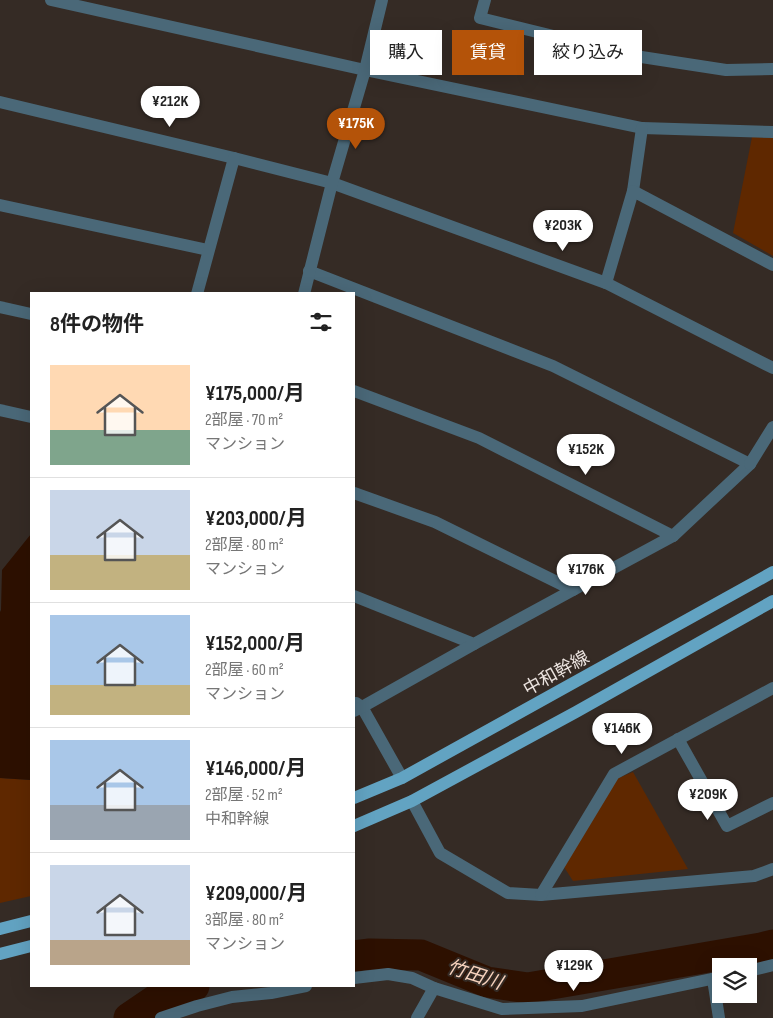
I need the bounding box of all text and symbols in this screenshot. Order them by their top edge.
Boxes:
chip: 購入 [370,30,442,75]
chip: 賃貸 [452,30,524,75]
chip: 絞り込み [534,30,642,75]
pin: ¥212K [135,86,205,128]
text: ¥212K [152,92,188,111]
pin: ¥175K [321,108,391,150]
text: ¥175K [338,114,374,133]
pin: ¥203K [528,210,598,252]
text: ¥203K [544,216,582,235]
icon: filters [307,308,335,336]
text: 8件の物件 [50,312,144,337]
text: ¥175,000/月 [205,381,305,406]
icon: home [90,385,150,445]
text: 2部屋 · 70 m² [205,411,283,430]
pin: ¥152K [551,434,621,476]
text: マンション [205,435,285,454]
text: ¥152K [568,440,604,459]
text: ¥203,000/月 [205,506,307,531]
icon: home [90,510,150,570]
text: 2部屋 · 80 m² [205,536,284,555]
pin: ¥176K [551,554,621,596]
text: マンション [205,560,285,579]
text: ¥176K [568,560,604,579]
text: ¥152,000/月 [205,631,305,656]
icon: home [90,635,150,695]
street label: 中和幹線 [520,647,593,700]
text: 2部屋 · 60 m² [205,661,284,680]
text: マンション [205,685,285,704]
pin: ¥146K [587,712,657,755]
text: ¥146K [603,719,641,738]
text: ¥146,000/月 [205,756,306,781]
icon: home [90,760,150,820]
pin: ¥209K [673,778,743,821]
text: ¥209K [689,785,727,804]
text: 2部屋 · 52 m² [205,786,283,805]
text: 中和幹線 [205,810,269,829]
text: ¥209,000/月 [205,881,307,906]
icon: home [90,885,150,945]
text: 3部屋 · 80 m² [205,911,284,930]
text: マンション [205,935,285,954]
pin: ¥129K [539,950,609,992]
water label: 竹田川 [444,956,507,996]
text: ¥129K [555,956,593,975]
map controls [712,958,757,1003]
button: layers [712,958,757,1003]

